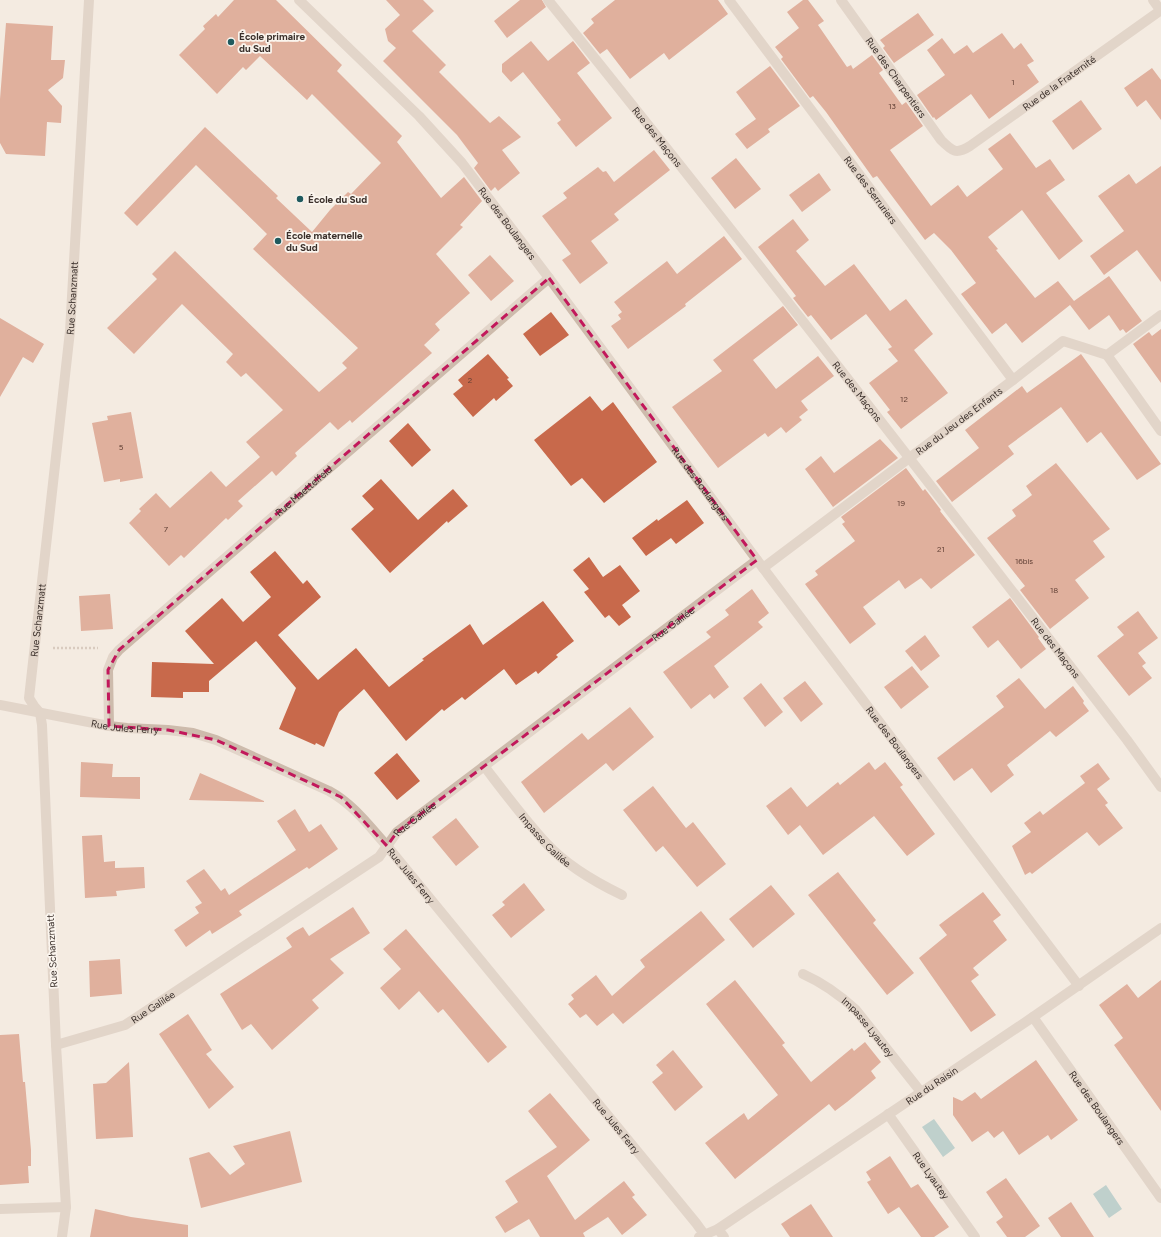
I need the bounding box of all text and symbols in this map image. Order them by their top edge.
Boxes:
place label: École primaire du Sud [239,30,305,55]
street label: Rue des Charpentiers [863,34,930,121]
marker: École primaire du Sud [226,37,236,47]
street label: Rue de la Fraternité [1020,52,1098,113]
house number: 1 [1011,77,1015,87]
house number: 13 [888,101,896,111]
street label: Rue des Maçons [629,104,686,170]
street label: Rue des Serruriers [841,153,901,227]
street label: Rue des Boulangers [476,184,539,262]
place label: École du Sud [308,193,367,206]
marker: École du Sud [295,194,305,204]
place label: École maternelle du Sud [286,229,363,254]
marker: École maternelle du Sud [273,236,283,246]
street label: Rue Schanzmatt [63,261,81,336]
street label: Rue des Maçons [830,358,885,425]
house number: 2 [468,375,472,385]
street label: Rue du Jeu des Enfants [913,384,1005,458]
house number: 12 [900,394,908,404]
house number: 5 [119,442,124,452]
street label: Rue des Boulangers [669,444,732,523]
street label: Rue Maettelfeld [272,462,335,519]
house number: 19 [897,498,905,508]
house number: 7 [164,524,169,534]
house number: 21 [937,544,945,554]
house number: 16bis [1015,556,1033,566]
street label: Rue Schanzmatt [27,583,48,658]
house number: 18 [1050,585,1058,595]
street label: Rue Galilée [649,603,697,644]
street label: Rue des Maçons [1028,615,1084,681]
street label: Rue des Boulangers [863,703,927,782]
street label: Rue Jules Ferry [90,716,160,736]
street label: Rue Galilée [390,798,439,838]
street label: Impasse Galilée [516,810,574,870]
street label: Rue Jules Ferry [385,845,438,907]
street label: Rue Schanzmatt [44,914,60,988]
street label: Rue Galilée [128,987,178,1026]
street label: Impasse Lyautey [839,994,898,1060]
street label: Rue du Raisin [903,1063,960,1107]
street label: Rue des Boulangers [1066,1068,1128,1148]
street label: Rue Jules Ferry [590,1096,644,1157]
street label: Rue Lyautey [910,1149,953,1202]

